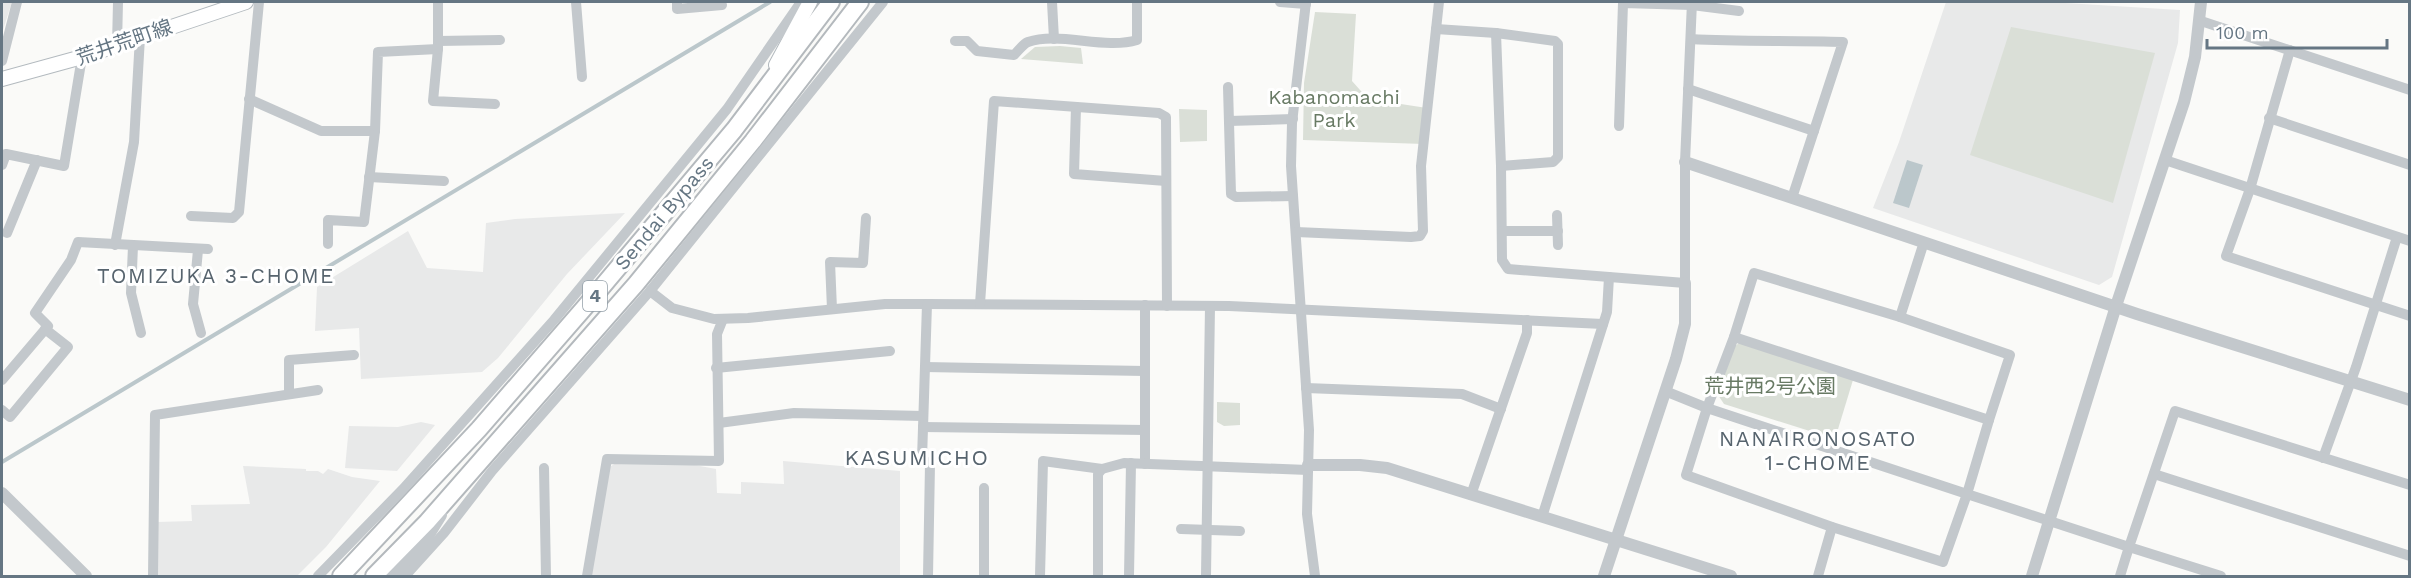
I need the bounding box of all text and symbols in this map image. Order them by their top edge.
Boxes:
scale bar [2207,12,2387,50]
street label: 荒井荒町線 [73,14,175,70]
text: 100 m [2216,22,2269,43]
park label: Kabanomachi Park [1268,85,1400,132]
street label: Sendai Bypass [609,151,719,275]
district label: TOMIZUKA 3-CHOME [97,263,335,288]
road number: 4 [583,281,607,311]
park label: 荒井西2号公園 [1704,374,1836,398]
district label: NANAIRONOSATO 1-CHOME [1719,426,1917,475]
district label: KASUMICHO [845,445,989,470]

